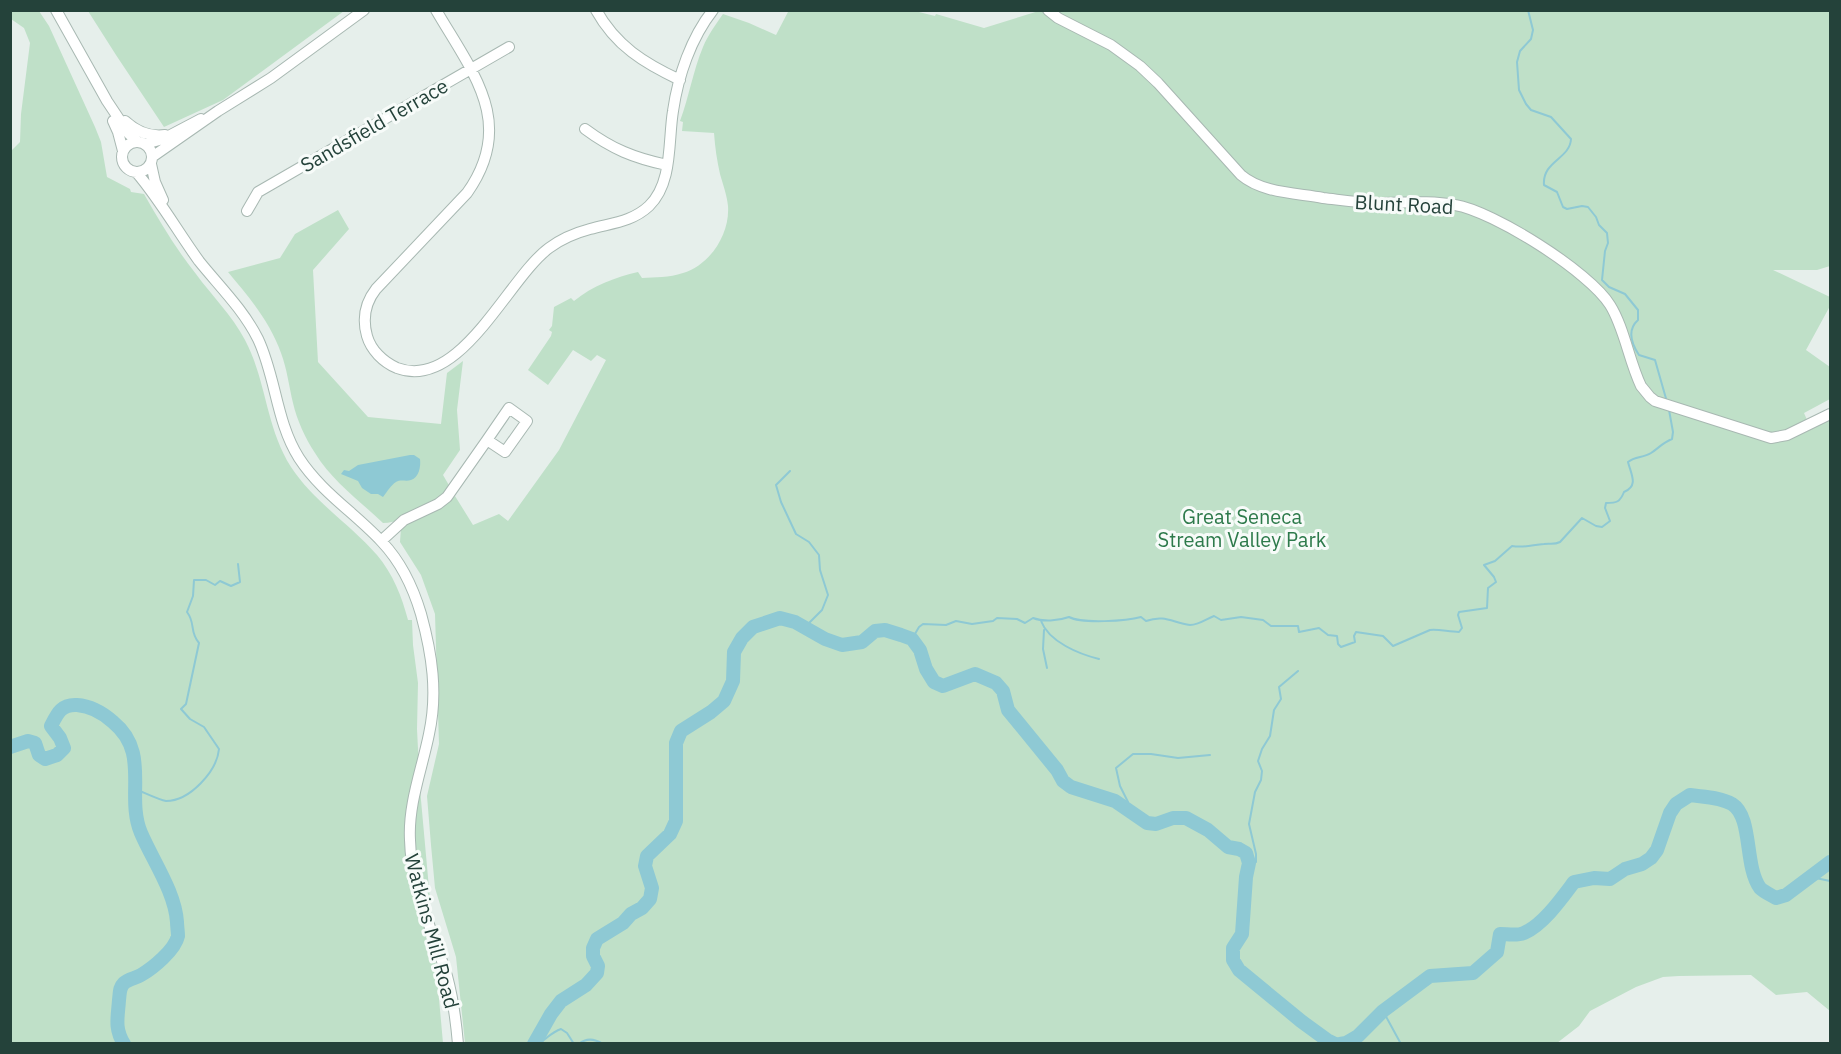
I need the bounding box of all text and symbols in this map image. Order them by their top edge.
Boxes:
street label: Sandsfield Terrace [295,72,453,178]
street label: Blunt Road [1354,188,1454,220]
park label: Great Seneca Stream Valley Park [1158,503,1327,553]
street label: Watkins Mill Road [398,851,466,1011]

